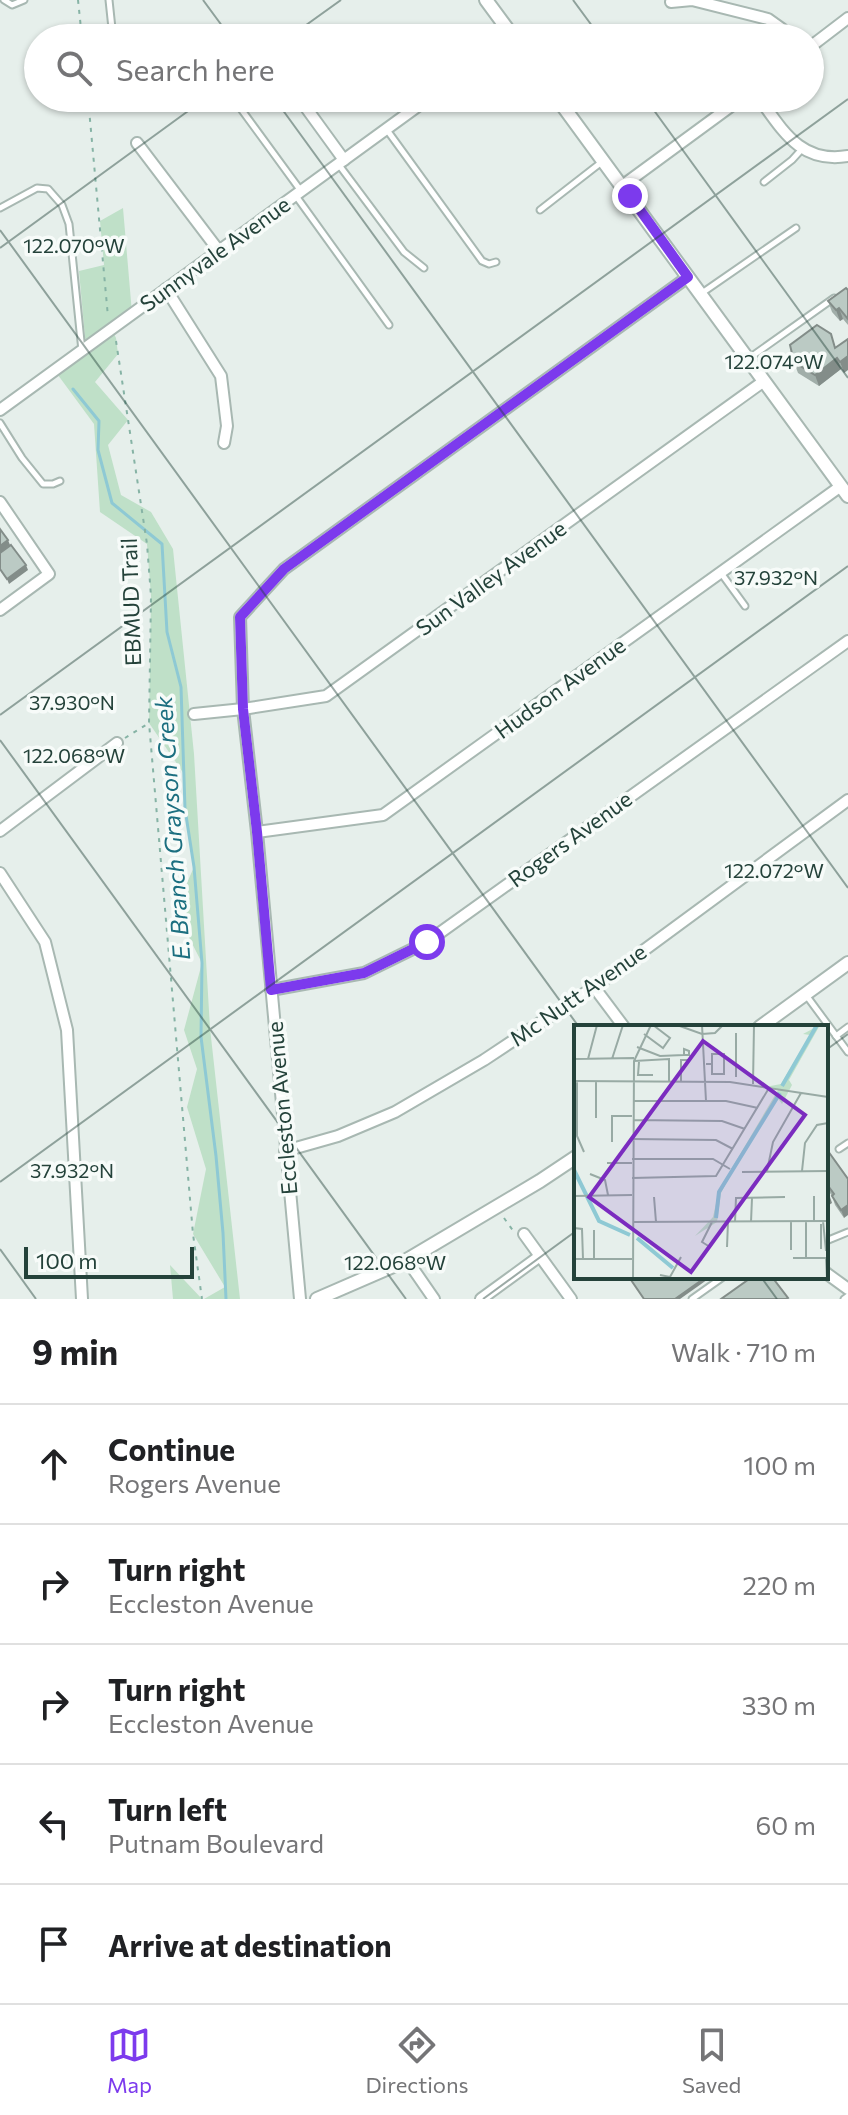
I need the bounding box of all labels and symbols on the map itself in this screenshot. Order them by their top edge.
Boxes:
route end [612,178,648,214]
street label: Sunnyvale Avenue [134,190,295,317]
text: 122.070°W [23,233,125,257]
text: 122.074°W [724,349,824,373]
street label: Sun Valley Avenue [410,514,571,641]
street label: EBMUD Trail [115,538,146,667]
text: 37.932°N [734,565,818,589]
street label: Hudson Avenue [489,631,630,744]
text: 37.930°N [29,690,115,714]
water label: E. Branch Grayson Creek [148,694,195,961]
text: 122.068°W [23,743,125,767]
street label: Rogers Avenue [503,785,637,893]
text: 122.072°W [724,858,824,882]
route start [409,924,445,960]
street label: Mc Nutt Avenue [504,937,651,1052]
street label: Eccleston Avenue [260,1020,303,1196]
inset map [574,1025,828,1279]
text: 37.932°N [30,1158,114,1182]
scale bar [24,1243,194,1279]
text: 122.068°W [344,1250,446,1274]

